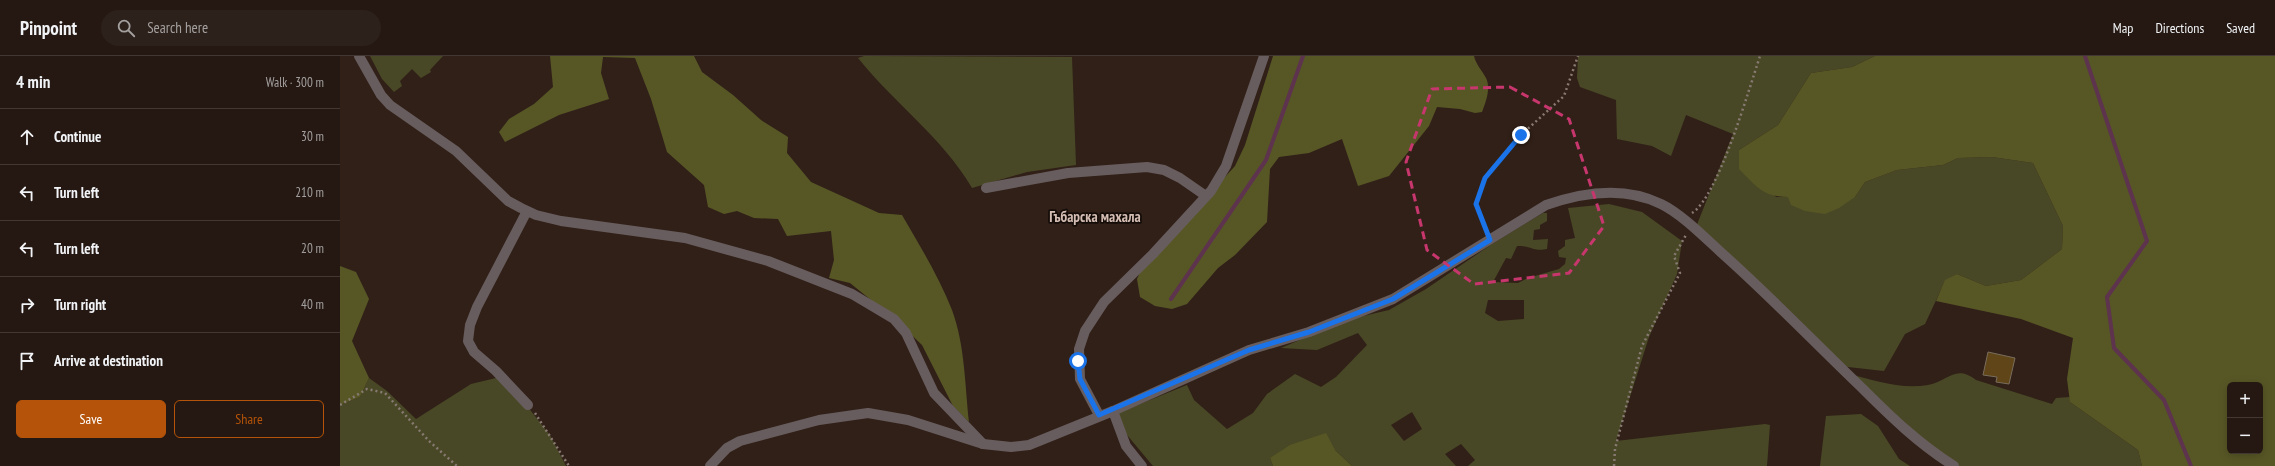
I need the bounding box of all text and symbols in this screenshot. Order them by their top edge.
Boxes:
search box [101,10,381,46]
text: Pinpoint [20,16,77,40]
icon: search [115,17,137,39]
text: Search here [147,18,208,37]
text: Map [2113,19,2133,37]
text: Directions [2155,19,2204,37]
text: Saved [2226,19,2255,37]
text: 4 min [16,71,50,93]
text: Walk · 300 m [266,74,324,91]
icon: ahead [16,126,38,148]
route end [1512,126,1530,144]
text: Continue [54,127,101,146]
text: 30 m [301,128,324,145]
icon: left [16,182,38,204]
text: Turn left [54,183,99,202]
text: 210 m [295,184,324,201]
district label: Гъбарска махала [1049,207,1141,226]
icon: left [16,238,38,260]
text: Turn left [54,239,99,258]
text: 20 m [301,240,324,257]
icon: right [16,294,38,316]
text: Turn right [54,295,106,314]
text: 40 m [301,296,324,313]
icon: arrive [16,350,38,372]
text: Arrive at destination [54,351,163,370]
route start [1069,352,1087,370]
map controls [2227,382,2263,454]
button: + [2227,382,2263,418]
button: Save [16,400,166,438]
button: Share [174,400,324,438]
button: − [2227,418,2263,454]

